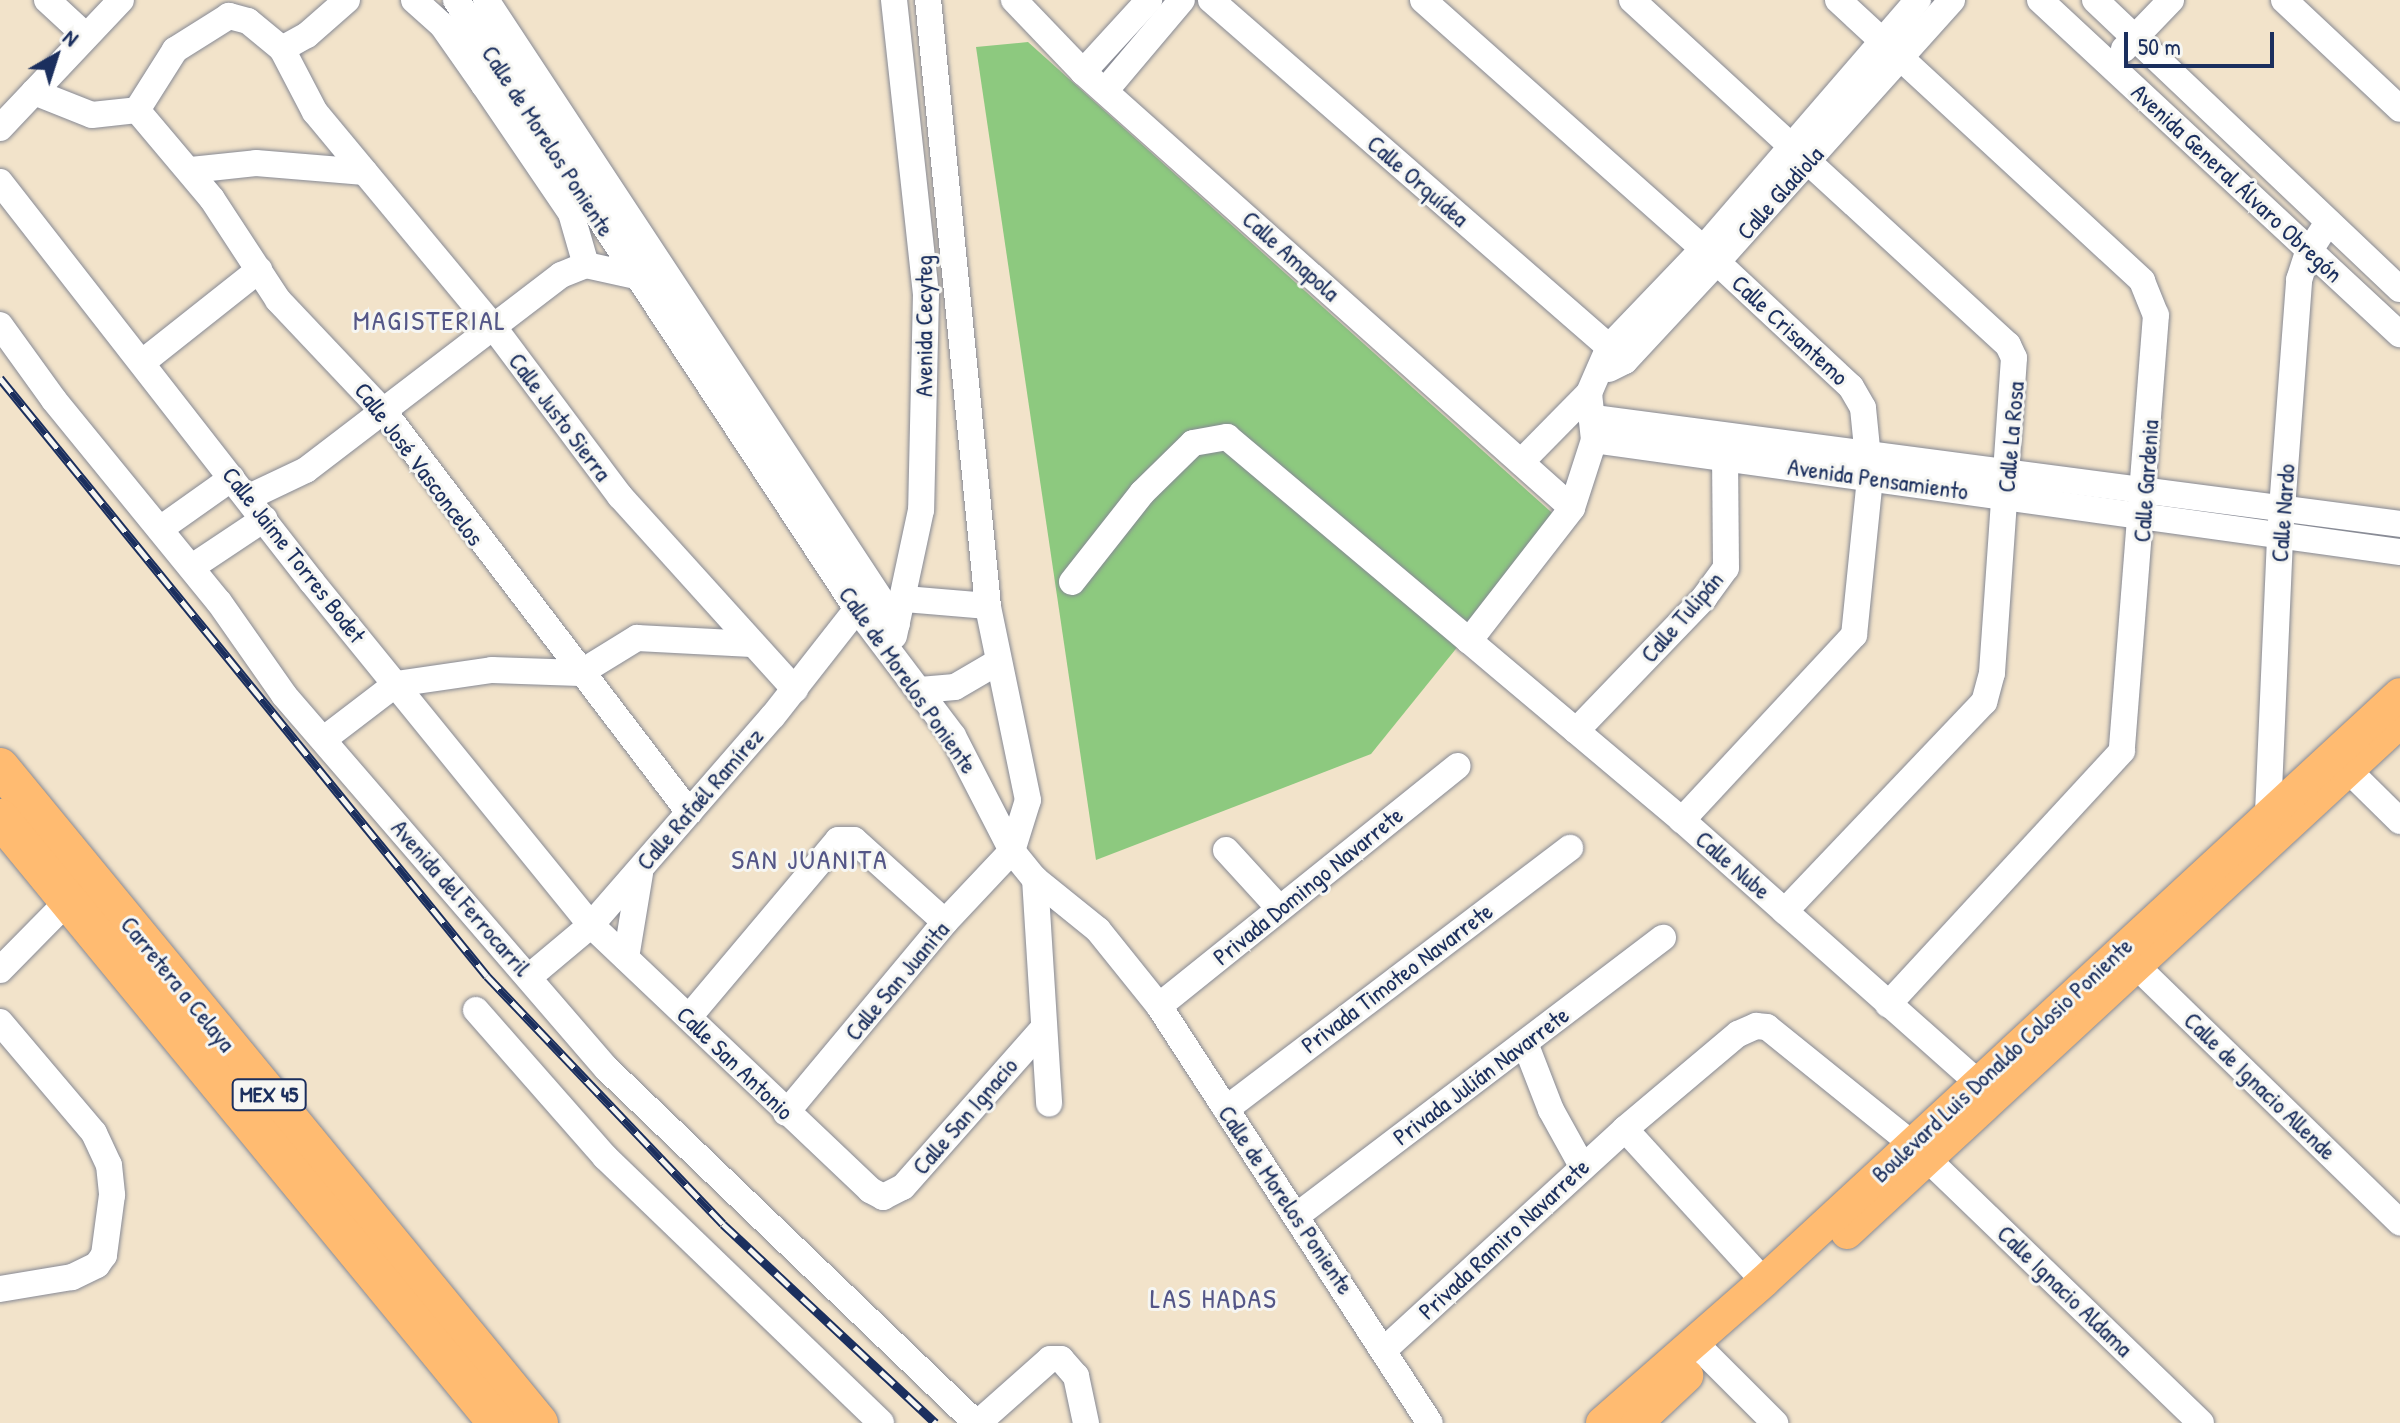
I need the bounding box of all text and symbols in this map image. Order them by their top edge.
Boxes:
north arrow [16,16,96,96]
scale bar [2128,16,2278,66]
text: N [57,22,85,53]
text: 50 m [2138,30,2181,62]
street label: Calle de Morelos Poniente [476,40,620,242]
street label: Avenida General Álvaro Obregón [2125,78,2349,288]
street label: Calle Orquídea [1361,129,1475,233]
street label: Calle Gladiola [1731,140,1829,246]
street label: Calle Amapola [1236,205,1346,307]
street label: Avenida Cecyteg [910,255,938,397]
street label: Calle Crisantemo [1726,269,1854,391]
district label: MAGISTERIAL [353,303,507,337]
street label: Calle Justo Sierra [502,347,618,487]
street label: Calle José Vasconcelos [348,377,490,551]
street label: Calle La Rosa [1992,380,2030,494]
street label: Calle Gardenia [2127,419,2165,543]
street label: Avenida Pensamiento [1786,452,1970,506]
street label: Calle Jaime Torres Bodet [216,461,372,649]
street label: Calle Nardo [2265,463,2301,563]
street label: Calle Tulipán [1635,566,1729,668]
street label: Calle de Morelos Poniente [833,581,983,779]
street label: Calle Rafaél Ramírez [630,722,770,876]
street label: Privada Domingo Navarrete [1207,801,1409,971]
street label: Avenida del Ferrocarril [385,814,537,982]
street label: Calle Nube [1690,825,1776,905]
district label: SAN JUANITA [731,842,889,876]
street label: Privada Timoteo Navarrete [1296,897,1498,1059]
street label: Carretera a Celaya [115,911,241,1057]
street label: Calle San Juanita [839,916,955,1046]
street label: Boulevard Luis Donaldo Colosio Poniente [1866,932,2138,1188]
street label: Calle San Antonio [671,1000,799,1126]
street label: Privada Julián Navarrete [1387,1001,1575,1151]
street label: Calle de Ignacio Allende [2178,1006,2342,1166]
street label: Calle San Ignacio [906,1052,1024,1180]
road number: MEX 45 [231,1077,307,1113]
street label: Calle de Morelos Poniente [1212,1100,1360,1300]
street label: Privada Ramiro Navarrete [1413,1152,1595,1326]
street label: Calle Ignacio Aldama [1991,1219,2139,1363]
district label: LAS HADAS [1150,1281,1278,1315]

